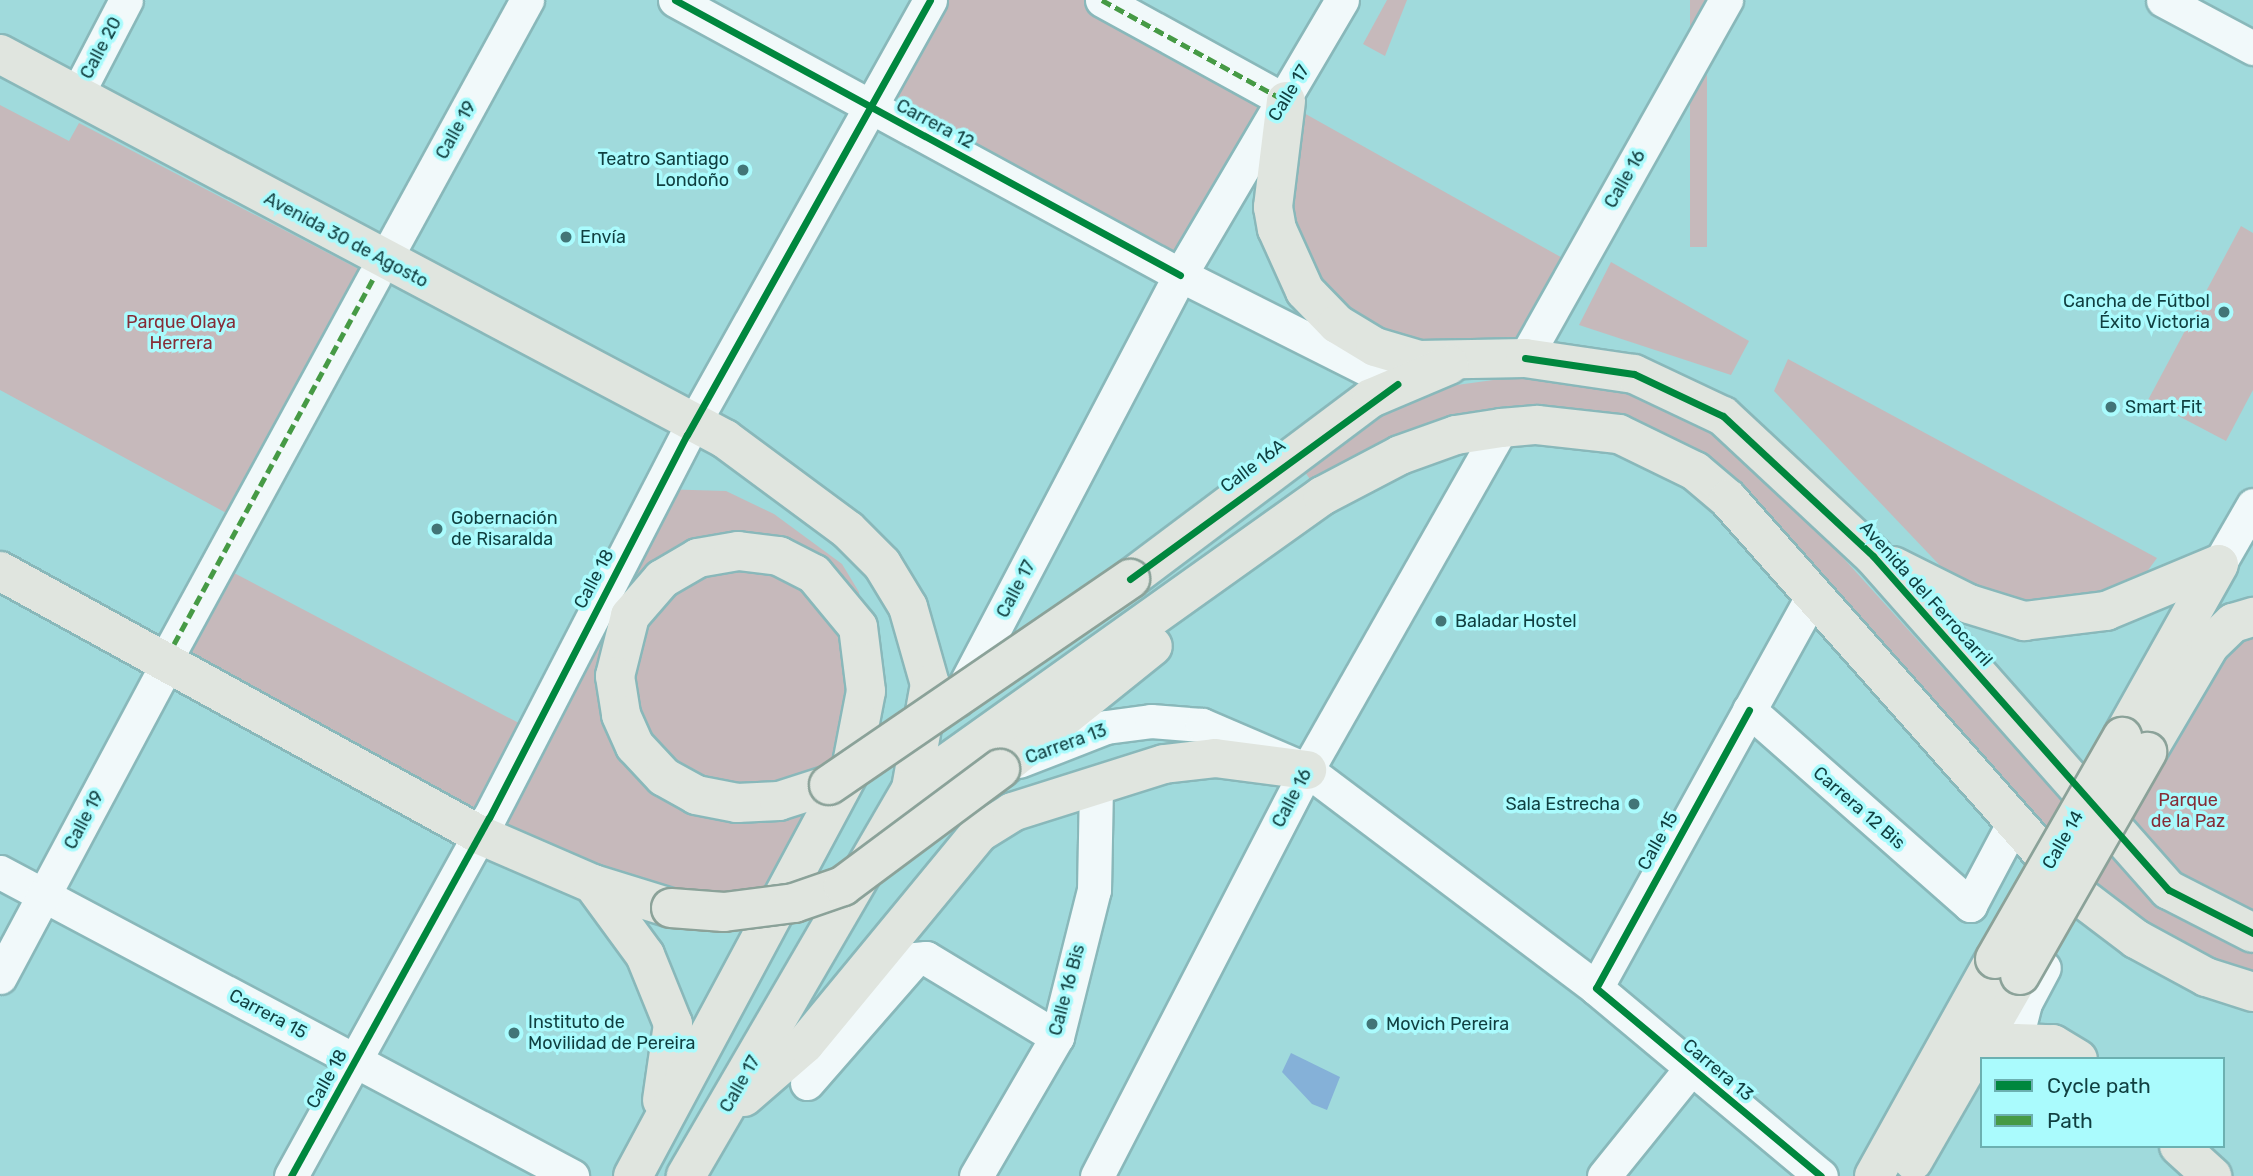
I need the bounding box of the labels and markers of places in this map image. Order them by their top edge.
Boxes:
place label: Teatro Santiago Londoño [598,149,729,192]
marker: Teatro Santiago Londoño [735,162,751,178]
place label: Envía [580,226,626,248]
marker: Envía [558,229,574,245]
place label: Cancha de Fútbol Éxito Victoria [2063,291,2210,334]
marker: Cancha de Fútbol Éxito Victoria [2216,304,2232,320]
place label: Smart Fit [2125,396,2202,418]
marker: Smart Fit [2103,399,2119,415]
place label: Gobernación de Risaralda [451,508,558,550]
marker: Gobernación de Risaralda [429,521,445,537]
place label: Baladar Hostel [1455,610,1577,632]
marker: Baladar Hostel [1433,613,1449,629]
place label: Sala Estrecha [1505,793,1620,815]
marker: Sala Estrecha [1626,796,1642,812]
place label: Instituto de Movilidad de Pereira [528,1012,696,1054]
place label: Movich Pereira [1386,1013,1509,1035]
marker: Movich Pereira [1364,1016,1380,1032]
marker: Instituto de Movilidad de Pereira [506,1025,522,1041]

